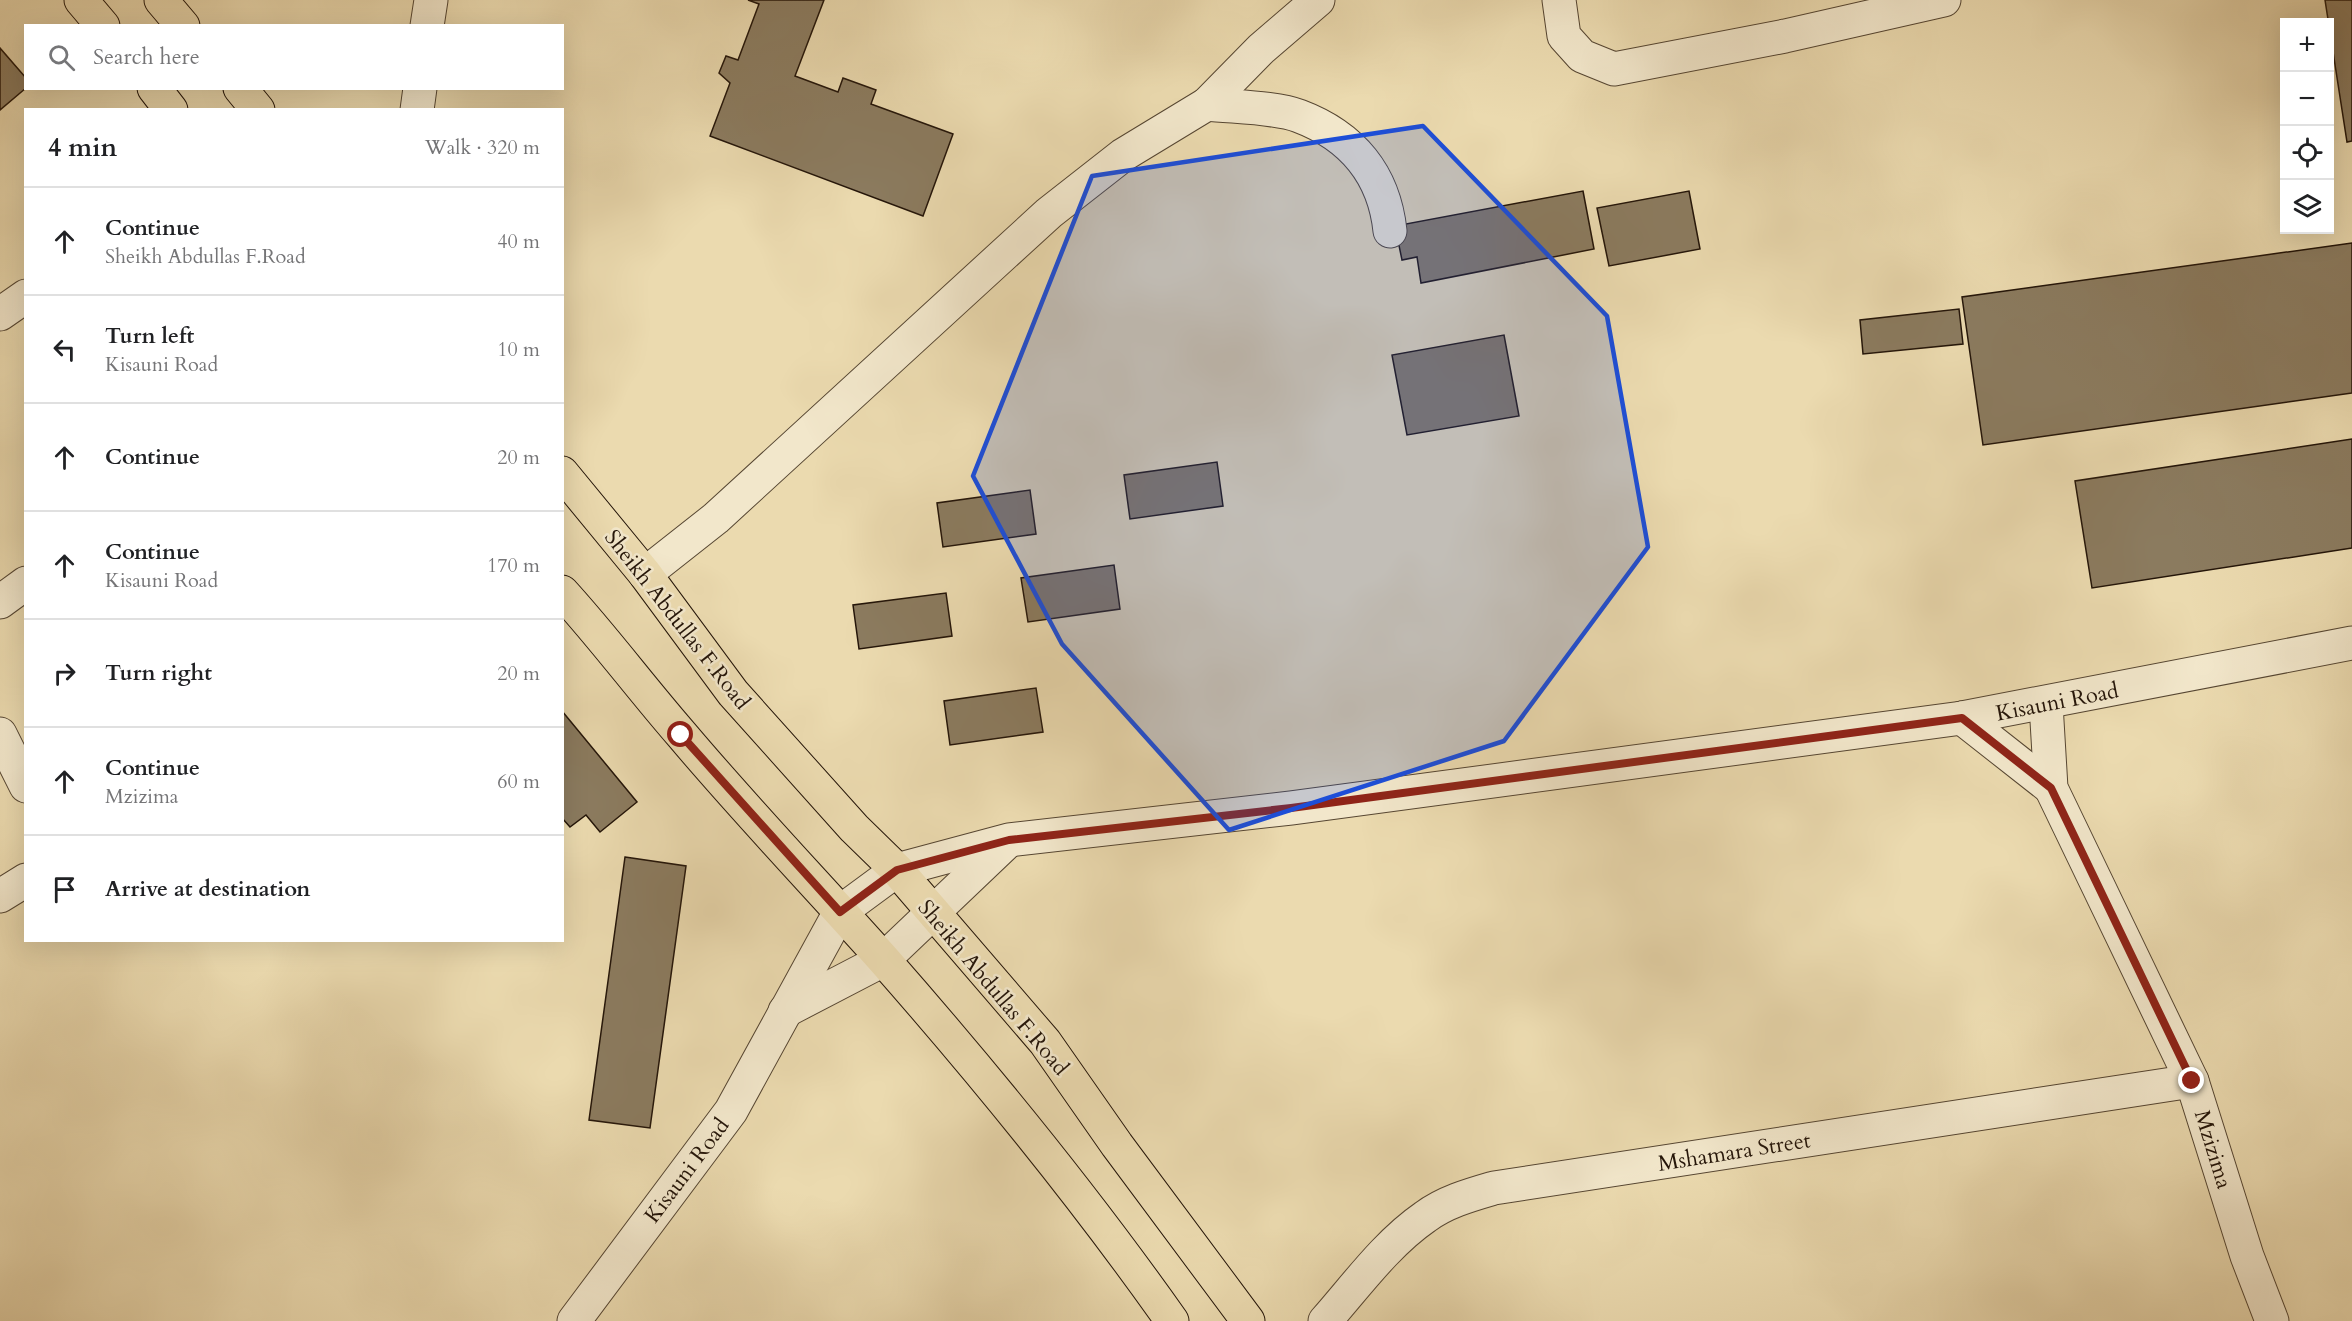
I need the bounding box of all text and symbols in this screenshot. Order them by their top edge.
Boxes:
map controls [2280,18,2334,234]
button: + [2280,18,2334,72]
search box [24,24,564,90]
icon: search [45,41,78,74]
text: Search here [93,42,200,72]
button: − [2280,72,2334,126]
button: locate [2280,126,2334,180]
text: 4 min [48,130,117,165]
text: Walk · 320 m [425,134,540,161]
button: layers [2280,180,2334,234]
text: Continue [105,213,200,243]
icon: ahead [48,225,81,258]
text: 40 m [497,228,540,255]
text: Sheikh Abdullas F.Road [105,243,306,270]
text: Turn left [105,321,194,351]
icon: left [48,333,81,366]
text: 10 m [497,336,540,363]
text: Kisauni Road [105,351,218,378]
icon: ahead [48,441,81,474]
text: Continue [105,442,200,472]
text: 20 m [497,444,540,471]
street label: Sheikh Abdullas F.Road [597,523,757,716]
text: Continue [105,537,200,567]
icon: ahead [48,549,81,582]
text: 170 m [487,552,540,579]
text: Kisauni Road [105,567,218,594]
icon: right [48,657,81,690]
text: Turn right [105,658,212,688]
text: 20 m [497,660,540,687]
street label: Kisauni Road [1993,675,2121,729]
route start [667,721,693,747]
text: Continue [105,753,200,783]
icon: ahead [48,765,81,798]
text: 60 m [497,768,540,795]
text: Mzizima [105,783,179,810]
icon: arrive [48,873,81,906]
text: Arrive at destination [105,874,310,904]
street label: Sheikh Abdullas F.Road [911,893,1076,1082]
route end [2178,1067,2204,1093]
street label: Mzizima [2187,1106,2239,1193]
street label: Kisauni Road [637,1112,736,1229]
street label: Mshamara Street [1656,1125,1813,1179]

